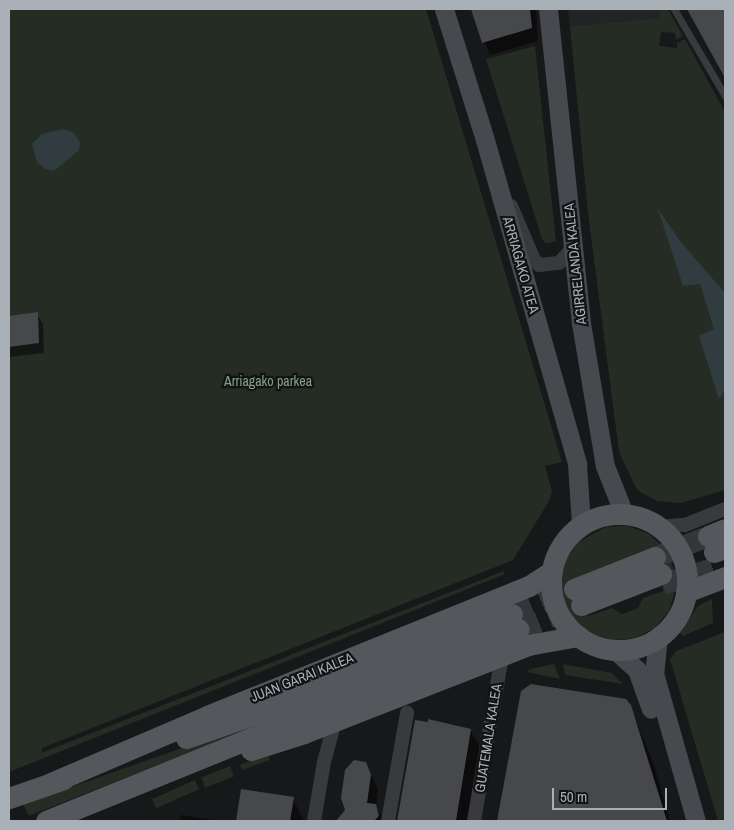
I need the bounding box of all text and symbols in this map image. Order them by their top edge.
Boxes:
street label: AGIRRELANDA KALEA [560,202,590,326]
street label: ARRIAGAKO ATEA [499,214,543,316]
park label: Arriagako parkea [224,373,312,389]
street label: JUAN GARAI KALEA [248,649,356,705]
street label: GUATEMALA KALEA [471,682,505,794]
scale bar [554,778,669,810]
text: 50 m [560,786,587,807]

